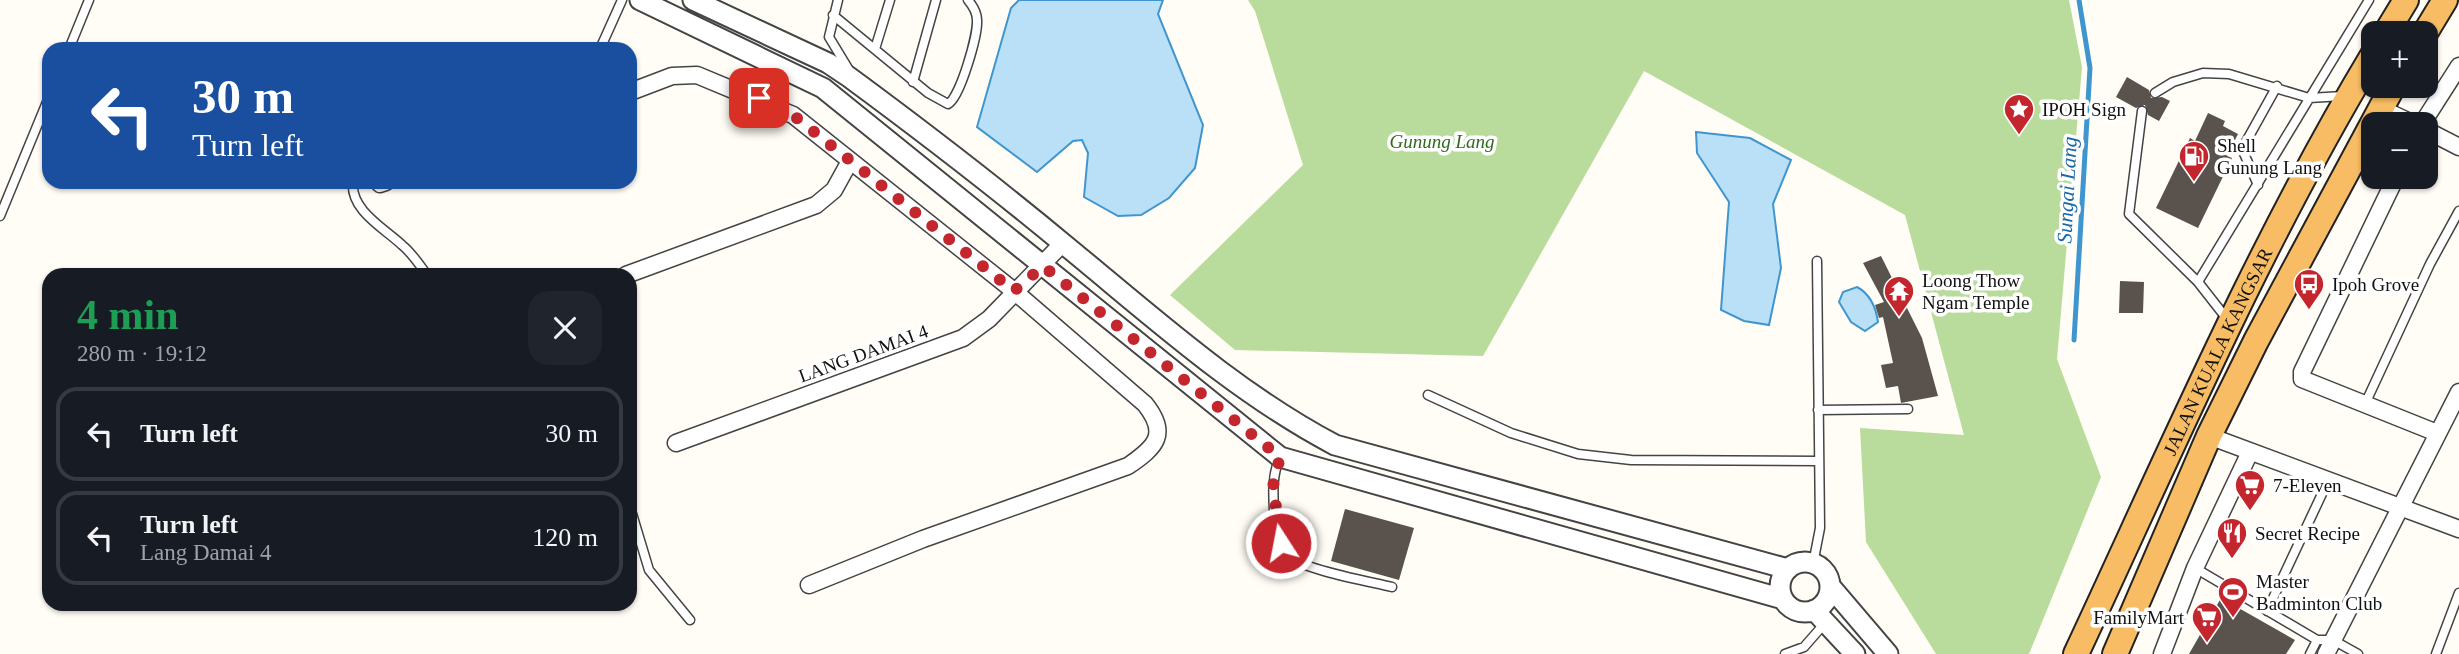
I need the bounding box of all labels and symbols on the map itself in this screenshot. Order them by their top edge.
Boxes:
pin [729,68,789,128]
place icon: IPOH Sign [2002,92,2036,136]
place label: IPOH Sign [2042,99,2126,120]
park label: Gunung Lang [1389,131,1495,152]
place label: Shell Gunung Lang [2217,135,2323,178]
water label: Sungai Lang [2052,136,2082,244]
fuel station icon: Shell Gunung Lang [2177,139,2211,183]
street label: JALAN KUALA KANGSAR [2159,244,2276,458]
bus stop icon: Ipoh Grove [2292,267,2326,311]
place label: Loong Thow Ngam Temple [1922,270,2030,313]
temple icon: Loong Thow Ngam Temple [1882,274,1916,318]
place label: Ipoh Grove [2332,274,2419,295]
street label: LANG DAMAI 4 [796,320,931,387]
supermarket icon: 7-Eleven [2233,468,2267,512]
place label: 7-Eleven [2273,475,2342,496]
position arrow [1244,506,1318,580]
restaurant icon: Secret Recipe [2215,516,2249,560]
place label: Secret Recipe [2255,523,2360,544]
place label: Master Badminton Club [2256,571,2382,614]
sports icon: Master Badminton Club [2216,575,2250,619]
supermarket icon: FamilyMart [2190,600,2224,644]
place label: FamilyMart [2093,607,2185,628]

